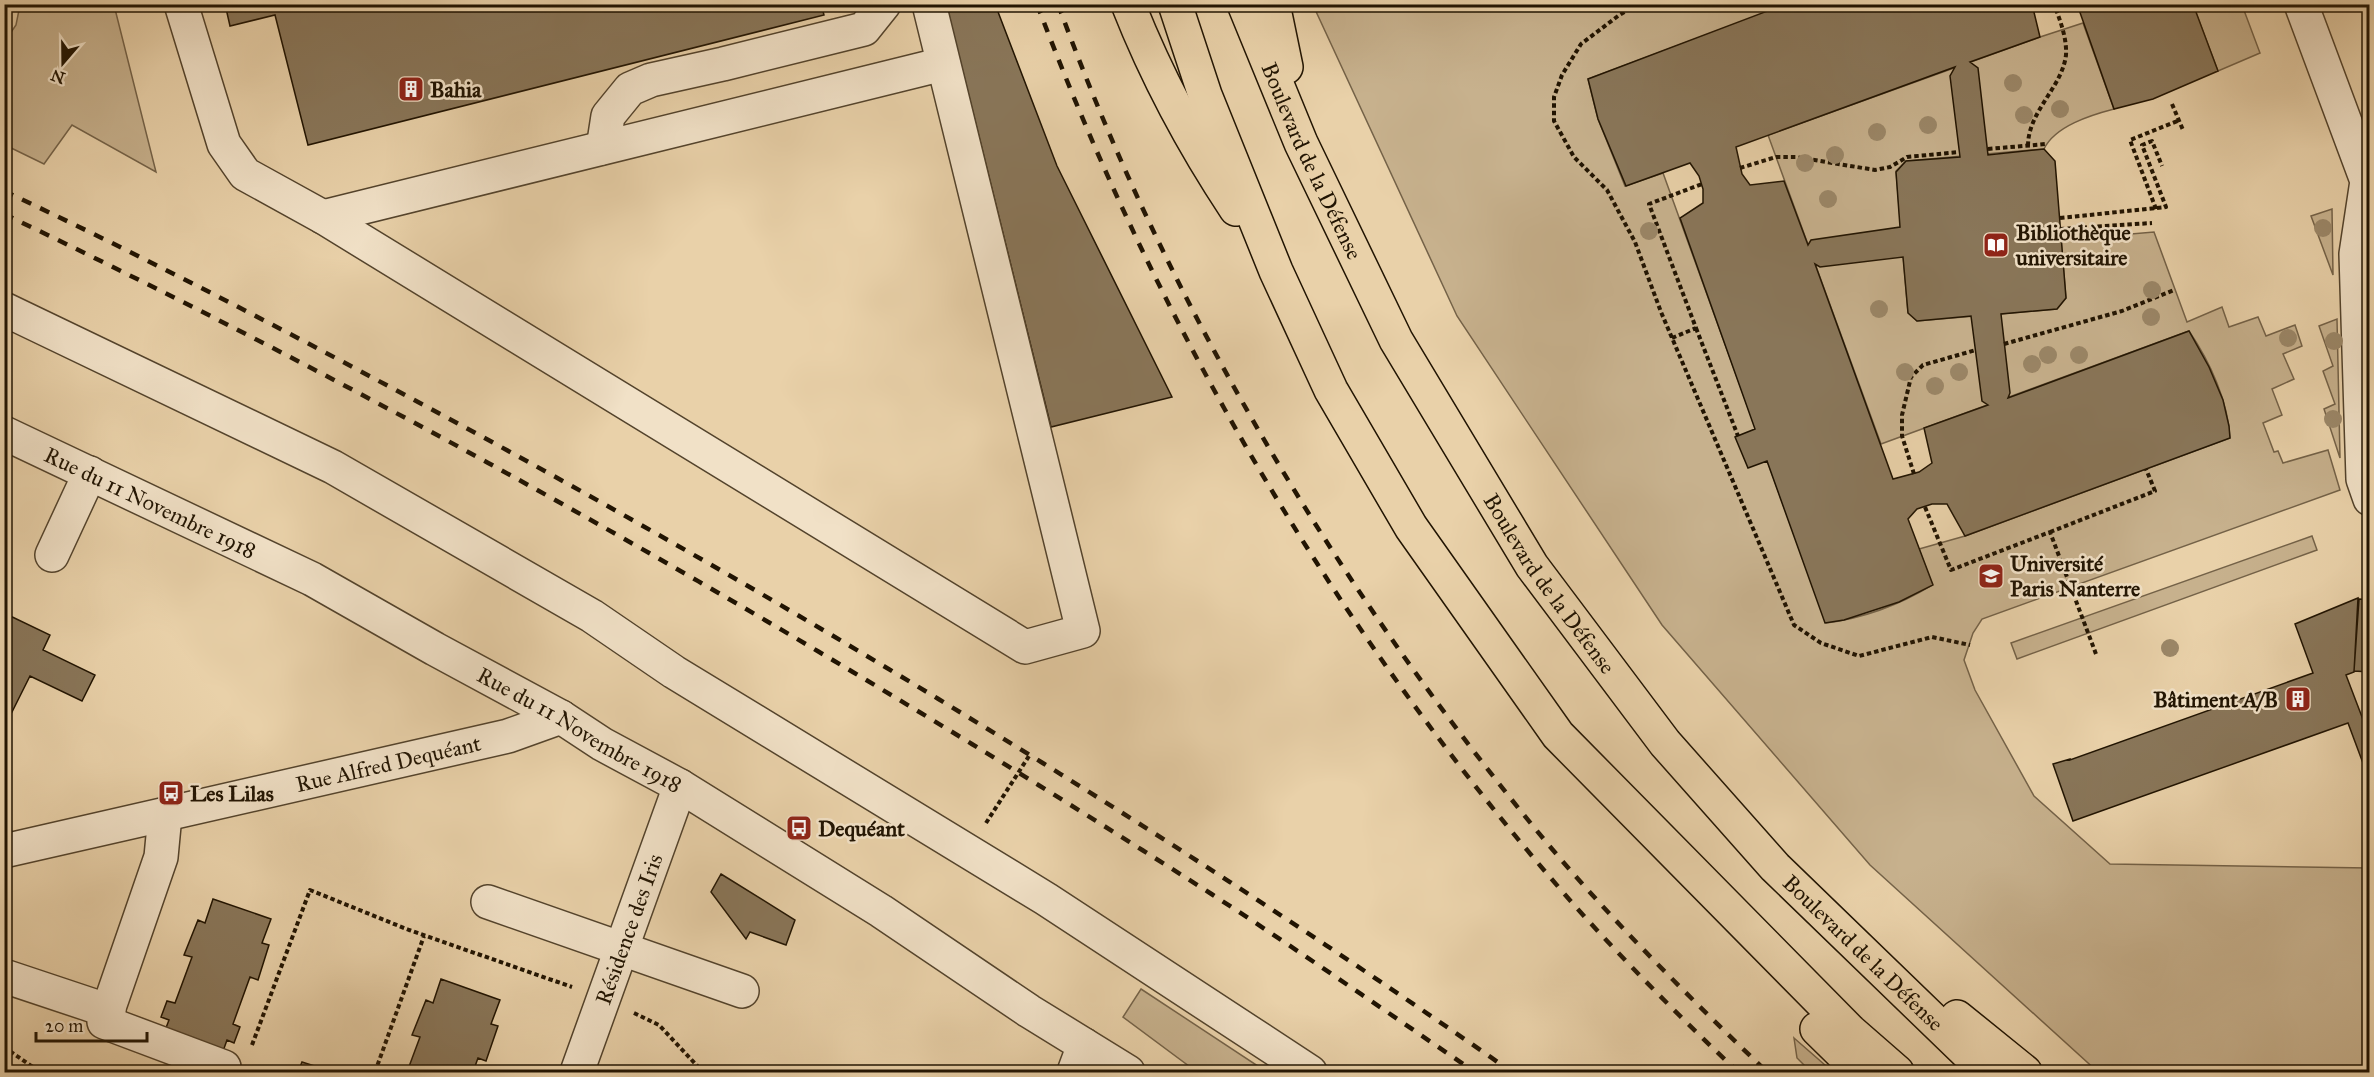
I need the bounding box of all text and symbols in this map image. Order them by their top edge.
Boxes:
north arrow [33,33,93,93]
street label: Boulevard de la Défense [1255,59,1368,264]
text: N [48,65,68,88]
building icon: Bahia [396,74,426,104]
place label: Bahia [430,76,482,103]
place label: Bibliothèque universitaire [2015,219,2131,271]
library icon: Bibliothèque universitaire [1981,230,2011,260]
street label: Rue du 11 Novembre 1918 [40,441,260,565]
street label: Boulevard de la Défense [1478,489,1621,679]
place label: Université Paris Nanterre [2010,550,2140,602]
school or university icon: Université Paris Nanterre [1976,561,2006,591]
street label: Rue du 11 Novembre 1918 [472,661,686,798]
building icon: Bâtiment A/B [2283,684,2313,714]
place label: Bâtiment A/B [2153,686,2278,713]
street label: Rue Alfred Dequéant [293,730,484,798]
bus stop icon: Les Lilas [156,778,186,808]
place label: Les Lilas [190,780,274,807]
bus stop icon: Dequéant [784,813,814,843]
place label: Dequéant [818,815,905,842]
street label: Résidence des Iris [589,850,669,1008]
street label: Boulevard de la Défense [1777,869,1949,1037]
scale bar [36,1005,147,1043]
text: 20 m [45,1015,83,1037]

